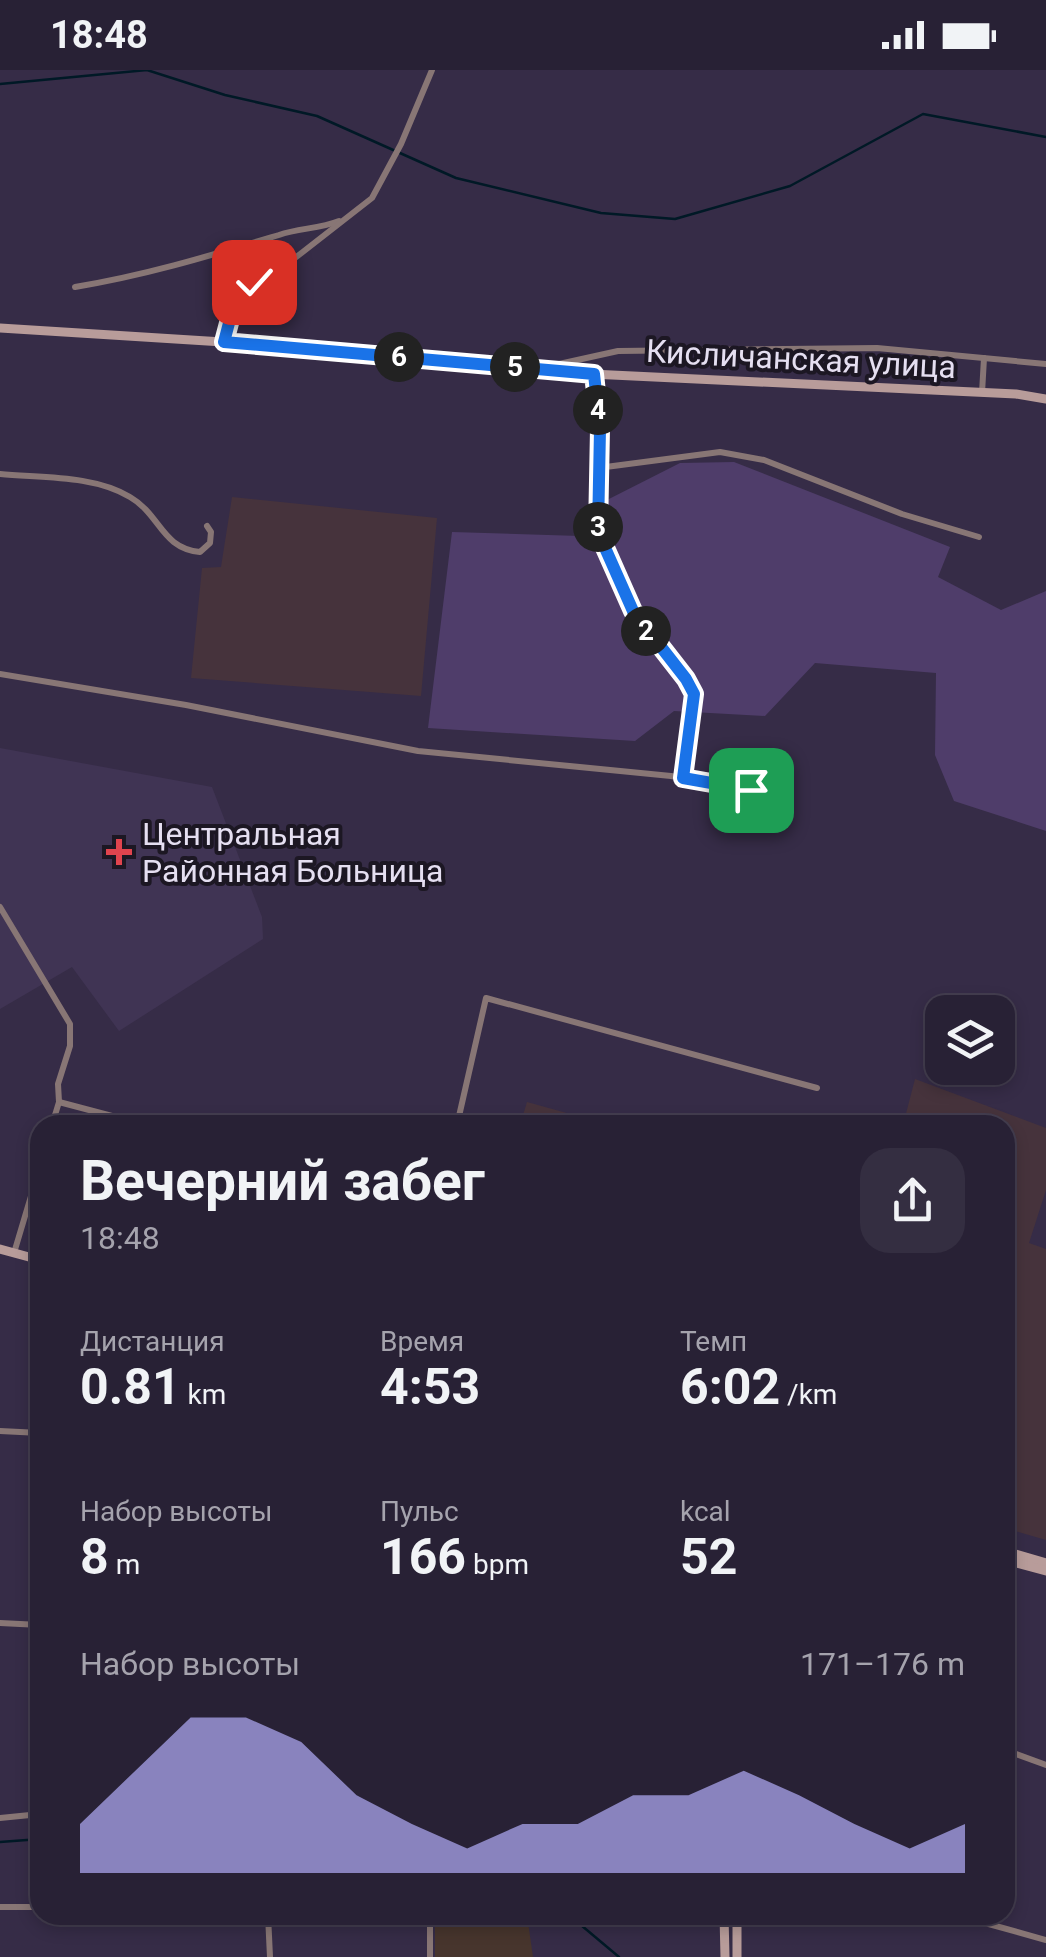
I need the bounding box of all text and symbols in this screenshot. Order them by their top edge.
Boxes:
text: 18:48 [50,13,148,57]
pin [212,240,297,325]
icon: check [227,255,282,310]
pin: 6 [374,332,424,382]
street label: Кисличанская улица [645,332,957,386]
text: 6 [391,340,407,373]
pin: 5 [490,342,540,392]
text: 5 [507,350,523,383]
pin: 4 [573,385,623,435]
text: 4 [590,393,606,426]
pin: 3 [573,502,623,552]
text: 3 [590,510,606,543]
pin: 2 [621,606,671,656]
text: 2 [638,614,654,647]
pin [709,748,794,833]
icon: arrive [724,763,779,818]
place label: Центральная Районная Больница [142,815,443,890]
marker: Центральная Районная Больница [106,839,132,865]
map controls [925,995,1015,1085]
button: layers [925,995,1015,1085]
button: share [860,1148,965,1253]
text: Вечерний забег [80,1149,485,1213]
text: 18:48 [80,1219,160,1257]
text: Дистанция [80,1325,225,1358]
text: Время [380,1325,464,1358]
text: Темп [680,1325,747,1358]
text: 0.81 [80,1358,181,1416]
text: 4:53 [380,1358,480,1416]
text: 6:02 [680,1358,780,1416]
text: km [181,1378,226,1411]
text: /km [780,1378,837,1411]
text: Набор высоты [80,1495,273,1528]
text: Пульс [380,1495,459,1528]
text: kcal [680,1495,731,1528]
text: 8 [80,1528,109,1586]
text: 166 [380,1528,466,1586]
text: 52 [680,1528,737,1586]
text: m [109,1548,140,1581]
text: bpm [466,1548,529,1581]
text: Набор высоты [80,1645,300,1683]
text: 171–176 m [800,1645,965,1683]

